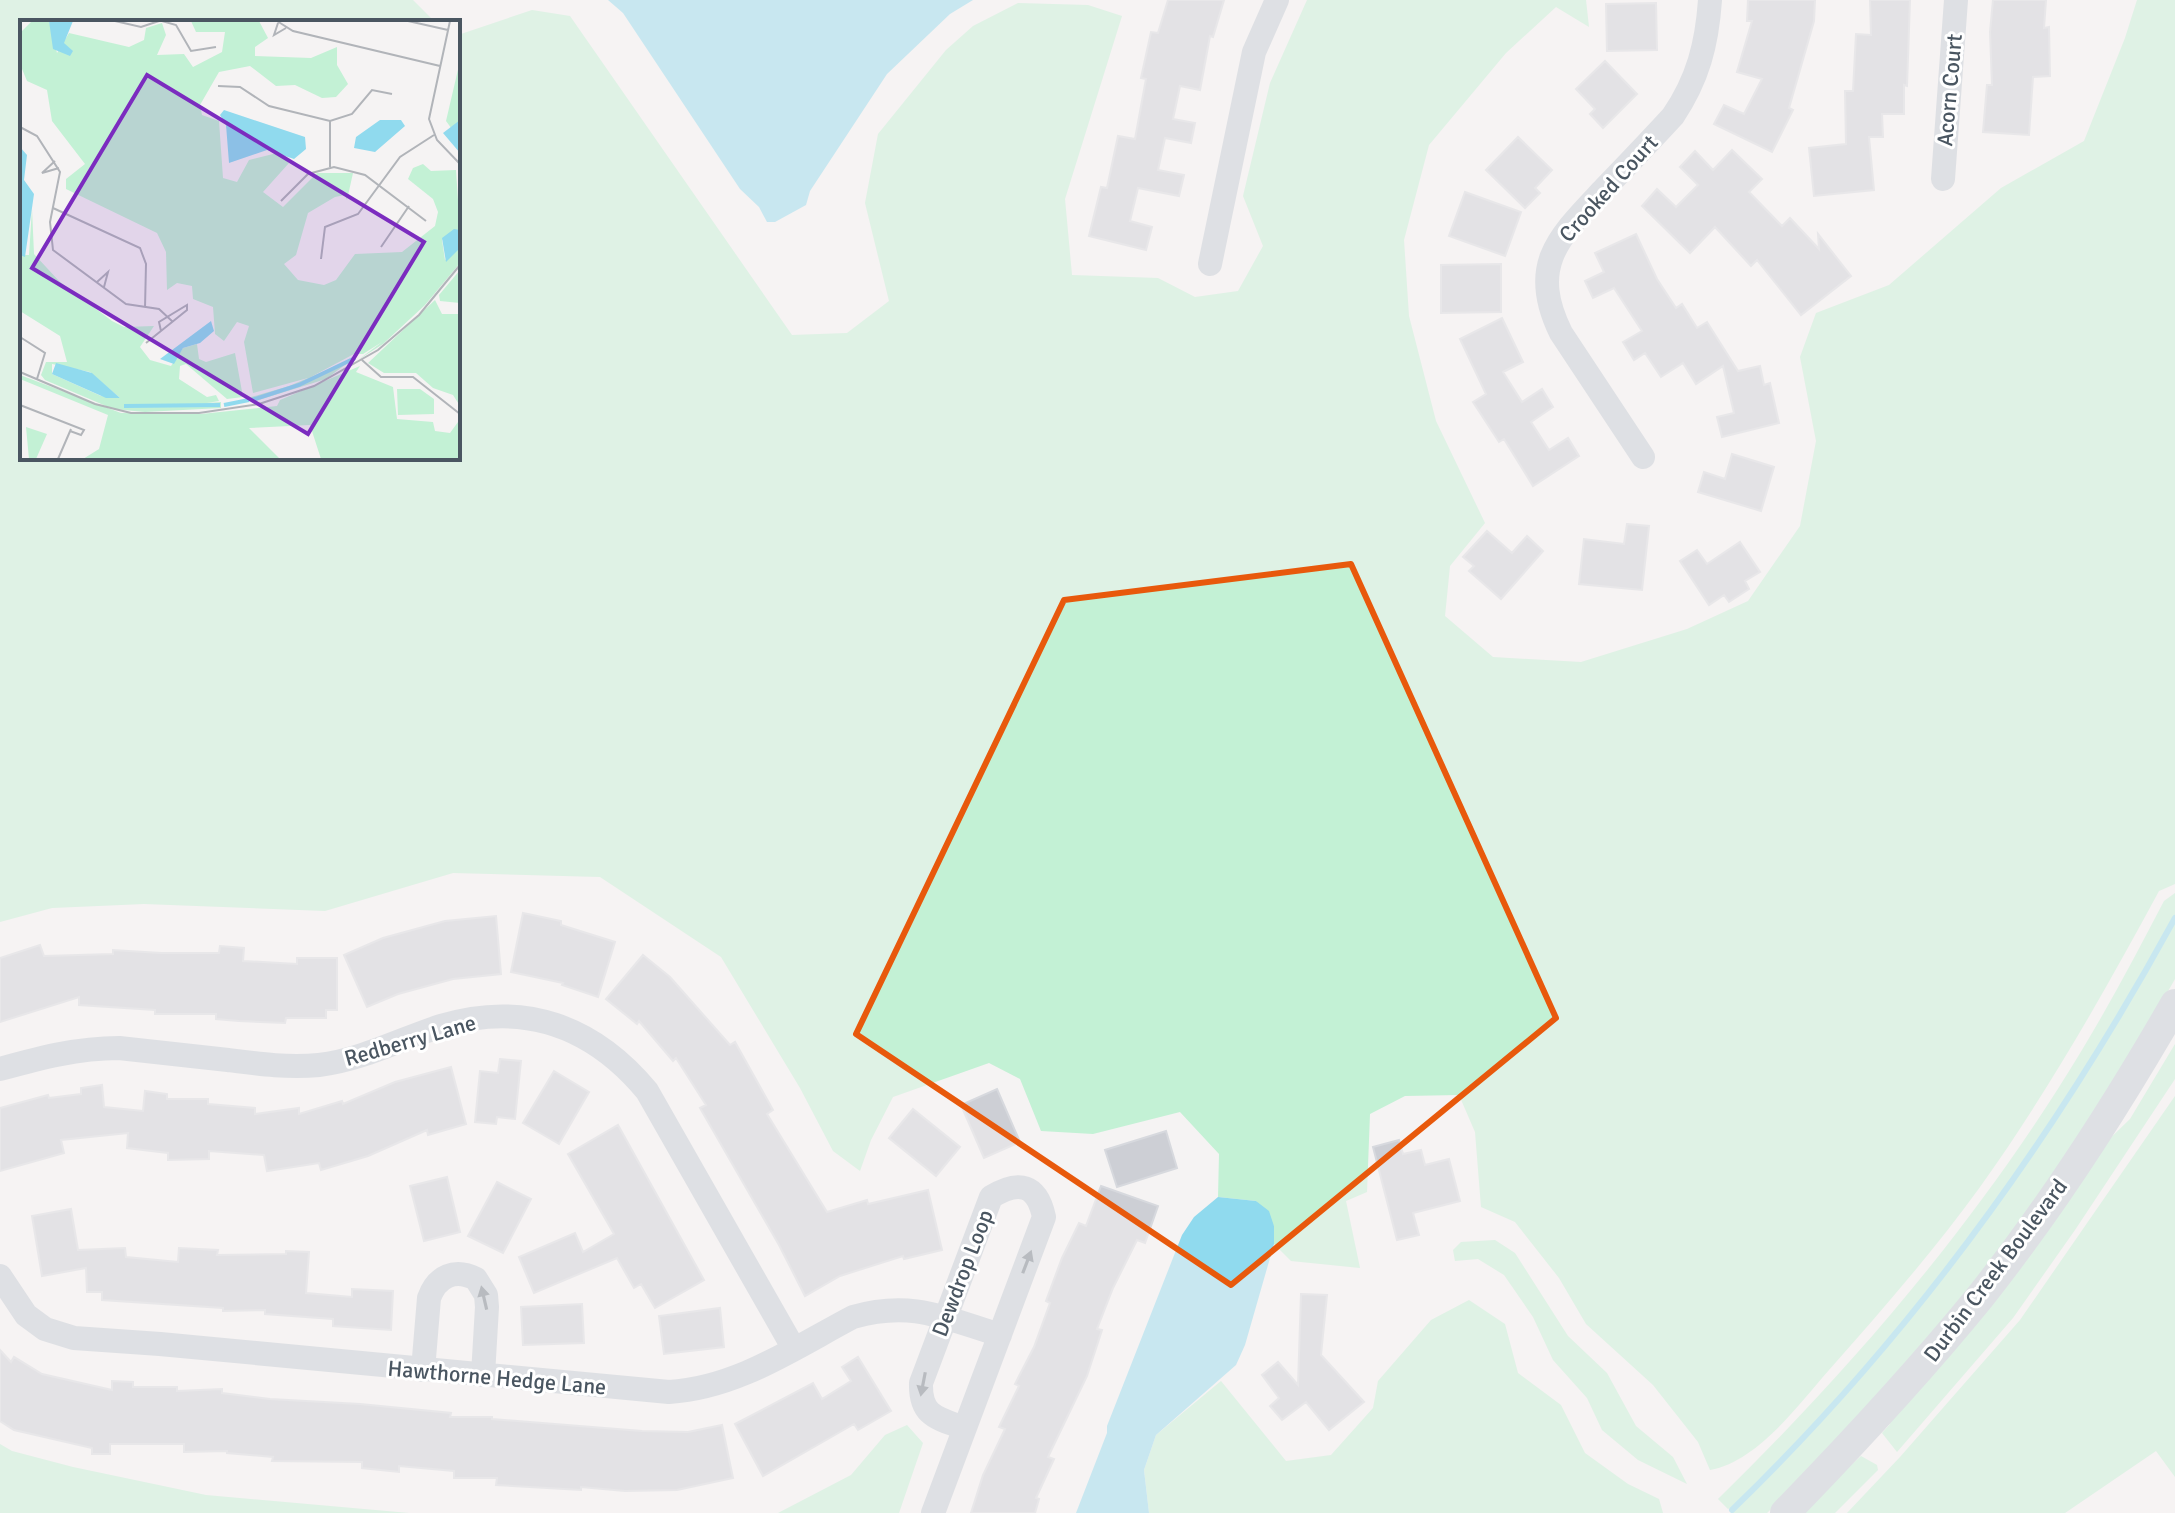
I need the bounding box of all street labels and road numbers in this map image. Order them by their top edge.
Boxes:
street label: Acorn Court [1931,32,1968,147]
street label: Crooked Court [1553,129,1664,247]
street label: Redberry Lane [341,1009,479,1072]
street label: Durbin Creek Boulevard [1918,1173,2073,1367]
street label: Dewdrop Loop [926,1206,999,1340]
street label: Hawthorne Hedge Lane [386,1354,607,1401]

